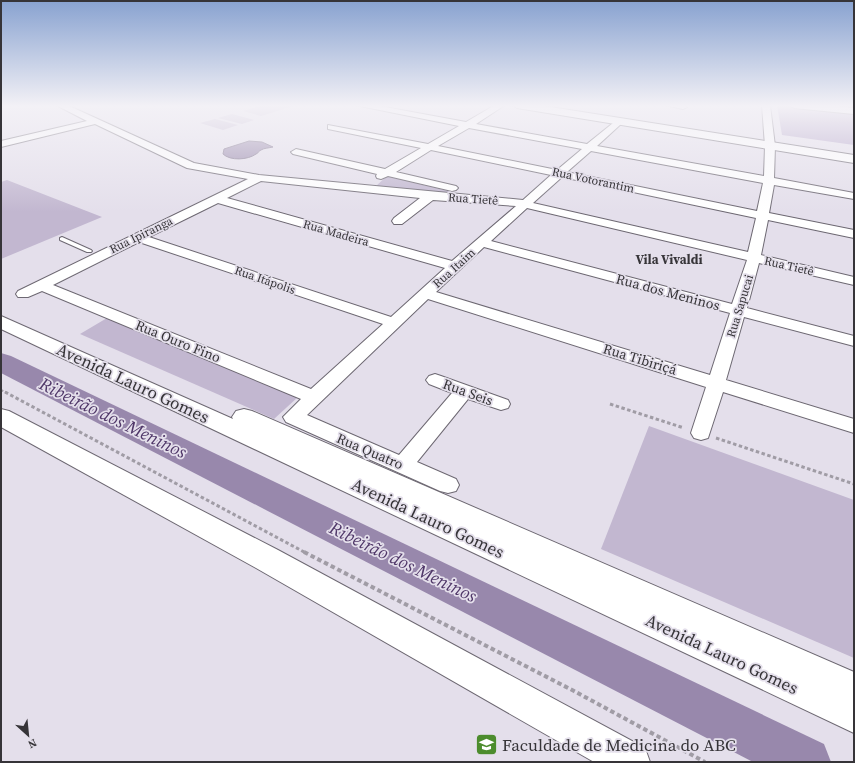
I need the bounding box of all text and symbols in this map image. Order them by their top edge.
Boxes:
street label: Rua Votorantim [550,163,636,197]
street label: Rua Tietê [447,189,499,209]
street label: Rua Ipiranga [107,212,176,257]
street label: Rua Madeira [301,216,372,250]
street label: Rua Itaim [429,244,479,291]
district label: Vila Vivaldi [635,251,703,268]
street label: Rua Tietê [763,253,815,279]
street label: Rua Itápolis [232,262,298,298]
street label: Rua dos Meninos [614,269,722,315]
street label: Rua Sapucai [723,272,757,339]
street label: Rua Ouro Fino [132,315,224,367]
street label: Avenida Lauro Gomes [53,337,213,429]
street label: Rua Tibiriçá [601,338,680,380]
water label: Ribeirão dos Meninos [35,371,191,464]
street label: Rua Seis [440,374,496,410]
street label: Rua Quatro [334,428,407,474]
street label: Avenida Lauro Gomes [348,472,508,564]
water label: Ribeirão dos Meninos [325,515,481,608]
street label: Avenida Lauro Gomes [642,608,802,700]
north arrow [8,715,48,755]
school or university icon: Faculdade de Medicina do ABC [473,732,499,758]
place label: Faculdade de Medicina do ABC [502,733,736,757]
text: N [25,735,39,752]

